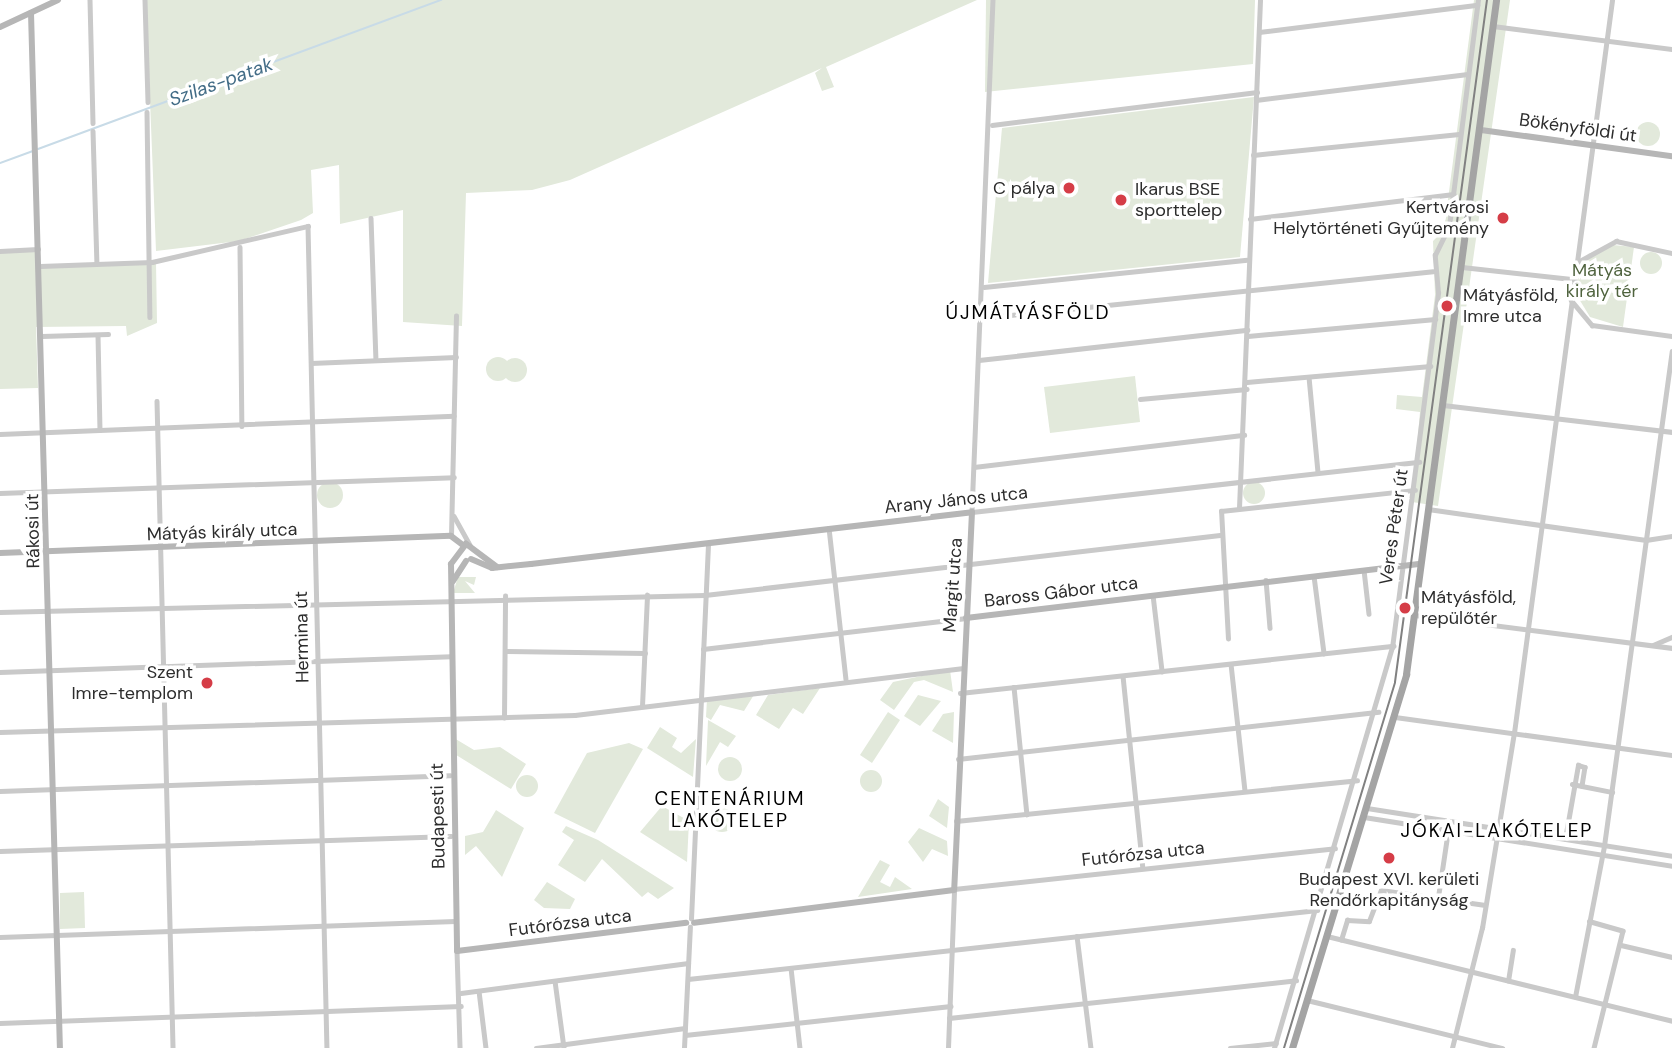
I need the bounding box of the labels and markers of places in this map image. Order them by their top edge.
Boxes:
place label: C pálya [993,177,1055,199]
place label: Ikarus BSE sporttelep [1135,179,1222,222]
marker: C pálya [1061,180,1077,196]
marker: Ikarus BSE sporttelep [1113,192,1129,208]
place label: Kertvárosi Helytörténeti Gyűjtemény [1273,197,1489,240]
marker: Kertvárosi Helytörténeti Gyűjtemény [1495,210,1511,226]
place label: Mátyásföld, Imre utca [1463,285,1558,328]
marker: Mátyásföld, Imre utca [1437,296,1457,316]
place label: Mátyásföld, repülőtér [1421,587,1516,630]
marker: Mátyásföld, repülőtér [1395,598,1415,618]
place label: Szent Imre-templom [71,662,193,704]
marker: Szent Imre-templom [199,675,215,691]
marker: Budapest XVI. kerületi Rendőrkapitányság [1381,850,1397,866]
place label: Budapest XVI. kerületi Rendőrkapitányság [1299,869,1479,912]

